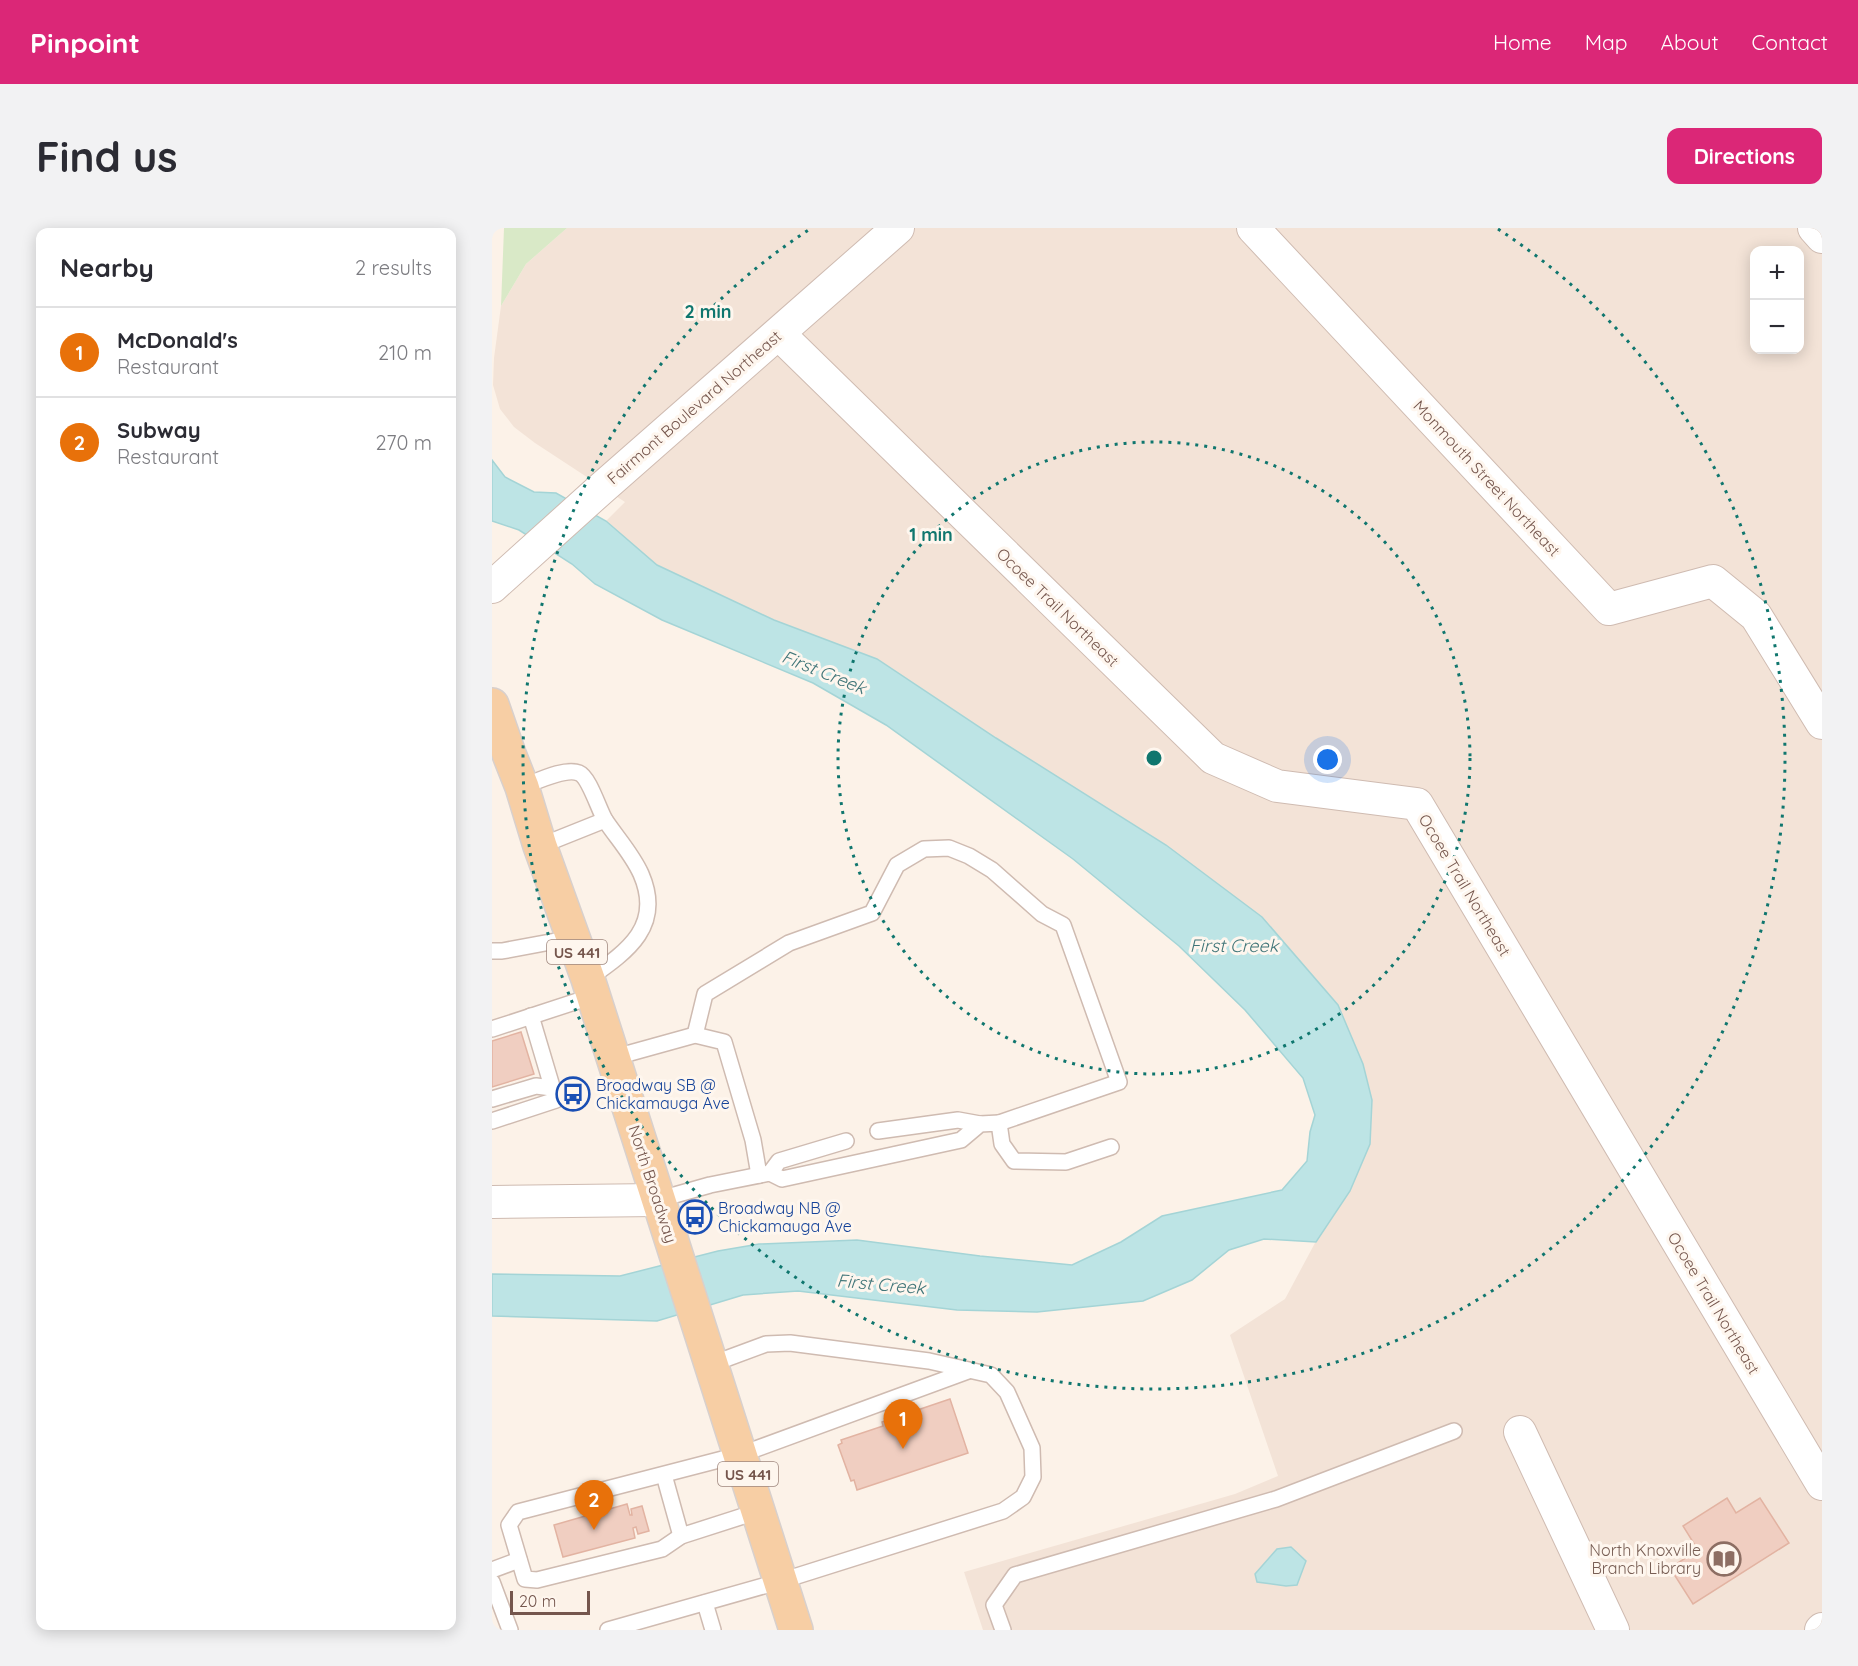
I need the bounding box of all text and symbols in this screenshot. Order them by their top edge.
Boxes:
text: Pinpoint [30,25,140,60]
text: Home [1493,29,1552,55]
text: Map [1585,29,1628,55]
text: About [1661,29,1719,55]
text: Contact [1752,29,1828,55]
button: Directions [1667,128,1822,184]
text: Find us [36,130,178,183]
map controls [1750,246,1804,354]
button: + [1750,246,1804,300]
text: Nearby [60,251,154,284]
text: 2 results [355,255,432,280]
text: 2 min [685,300,731,323]
button: − [1750,300,1804,354]
text: McDonald's [117,326,238,354]
street label: Fairmont Boulevard Northeast [603,326,785,488]
text: 1 [76,340,83,365]
text: 210 m [378,340,432,365]
text: Restaurant [117,354,219,379]
street label: Monmouth Street Northeast [1409,396,1565,560]
text: Subway [117,416,201,444]
text: 2 [74,430,85,455]
text: 270 m [375,430,432,455]
text: Restaurant [117,444,219,469]
text: 1 min [909,523,953,546]
street label: Ocoee Trail Northeast [993,543,1123,671]
water label: First Creek [779,645,871,700]
your location [1313,745,1342,774]
centre of rings [1144,748,1164,768]
street label: Ocoee Trail Northeast [1415,810,1515,960]
water label: First Creek [1190,934,1280,957]
road number: US 441 [547,940,607,964]
place label: Broadway SB @ Chickamauga Ave [596,1075,730,1113]
bus stop icon: Broadway SB @ Chickamauga Ave [555,1076,591,1112]
street label: North Broadway [625,1123,681,1245]
place label: Broadway NB @ Chickamauga Ave [718,1198,852,1236]
bus stop icon: Broadway NB @ Chickamauga Ave [677,1199,713,1235]
street label: Ocoee Trail Northeast [1664,1228,1764,1378]
water label: First Creek [836,1269,928,1299]
pin: 1 [884,1400,922,1449]
road number: US 441 [718,1462,778,1486]
pin: 2 [574,1480,614,1530]
place label: North Knoxville Branch Library [1589,1540,1701,1578]
library icon: North Knoxville Branch Library [1706,1541,1742,1577]
scale bar [510,1588,590,1616]
text: 20 m [519,1591,556,1611]

